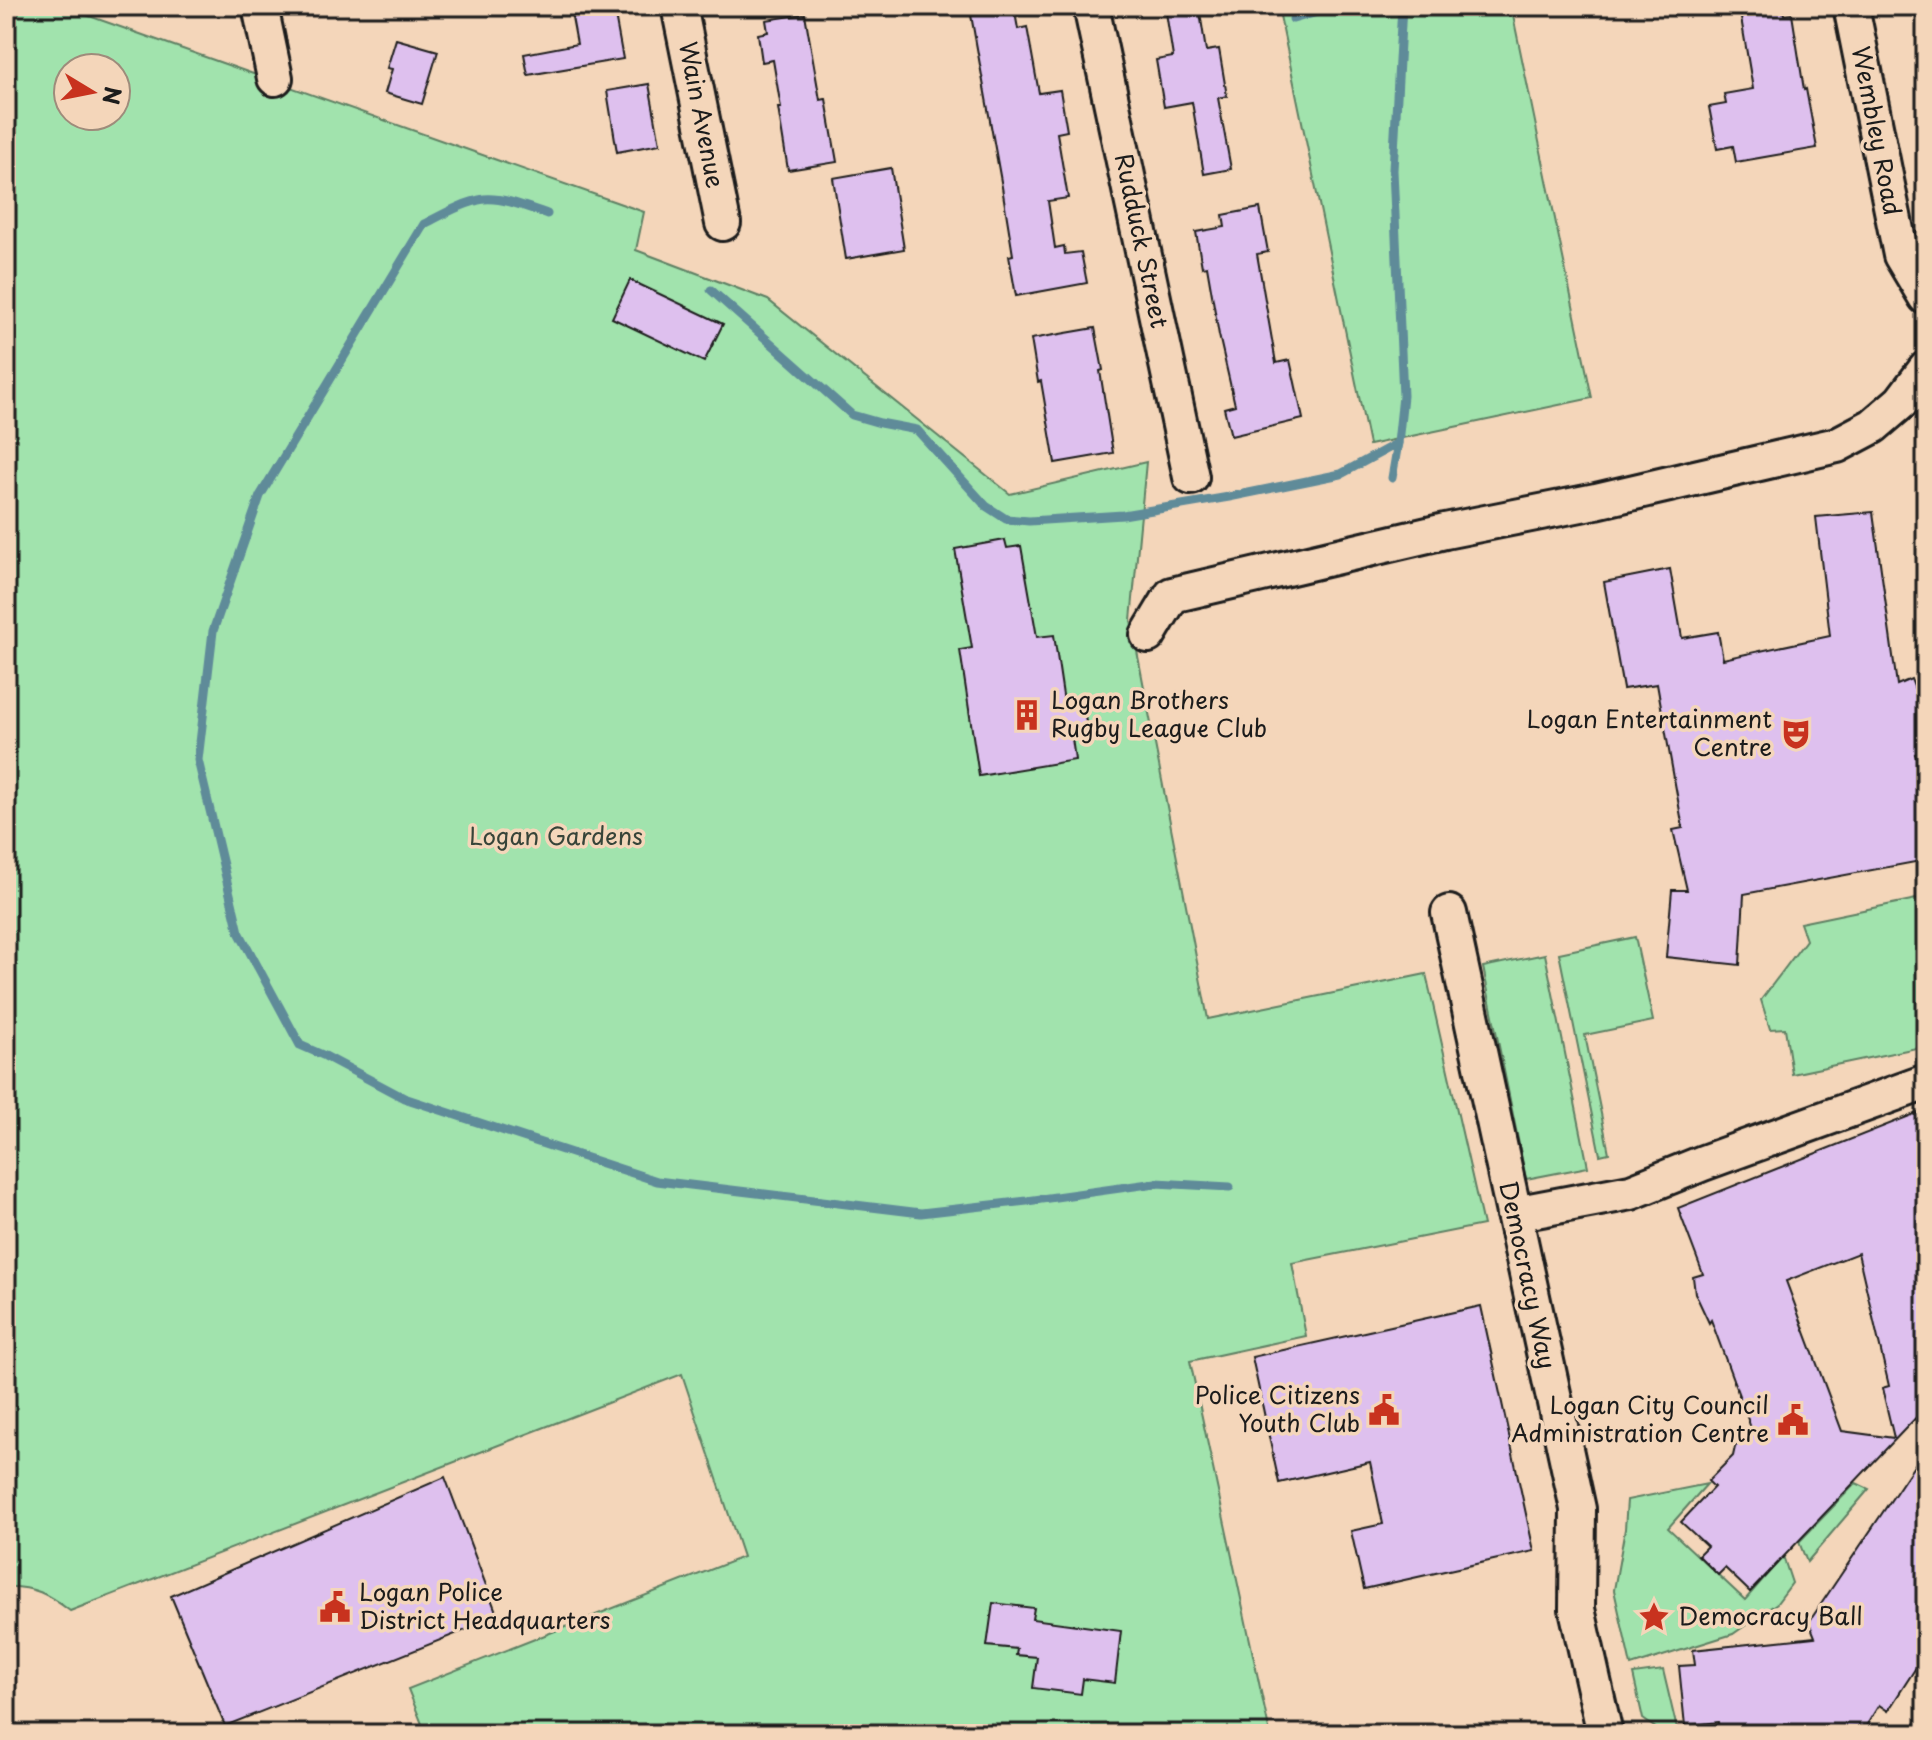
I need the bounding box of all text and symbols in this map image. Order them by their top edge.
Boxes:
street label: Wain Avenue [671,38,735,191]
street label: Wembley Road [1844,43,1912,218]
north arrow [52,52,132,132]
text: N [95,84,131,107]
street label: Rudduck Street [1107,150,1179,331]
place label: Logan Brothers Rugby League Club [1051,681,1267,745]
building icon: Logan Brothers Rugby League Club [1010,698,1044,732]
place label: Logan Entertainment Centre [1527,700,1772,764]
theatre icon: Logan Entertainment Centre [1779,717,1813,751]
park label: Logan Gardens [469,817,643,853]
street label: Democracy Way [1491,1177,1566,1372]
place label: Police Citizens Youth Club [1195,1376,1360,1440]
place label: Logan City Council Administration Centre [1511,1386,1769,1450]
public building icon: Police Citizens Youth Club [1367,1393,1401,1427]
public building icon: Logan City Council Administration Centre [1776,1403,1810,1437]
place label: Logan Police District Headquarters [359,1573,610,1637]
public building icon: Logan Police District Headquarters [318,1590,352,1624]
place label: Democracy Ball [1678,1597,1863,1633]
place icon: Democracy Ball [1637,1600,1671,1634]

